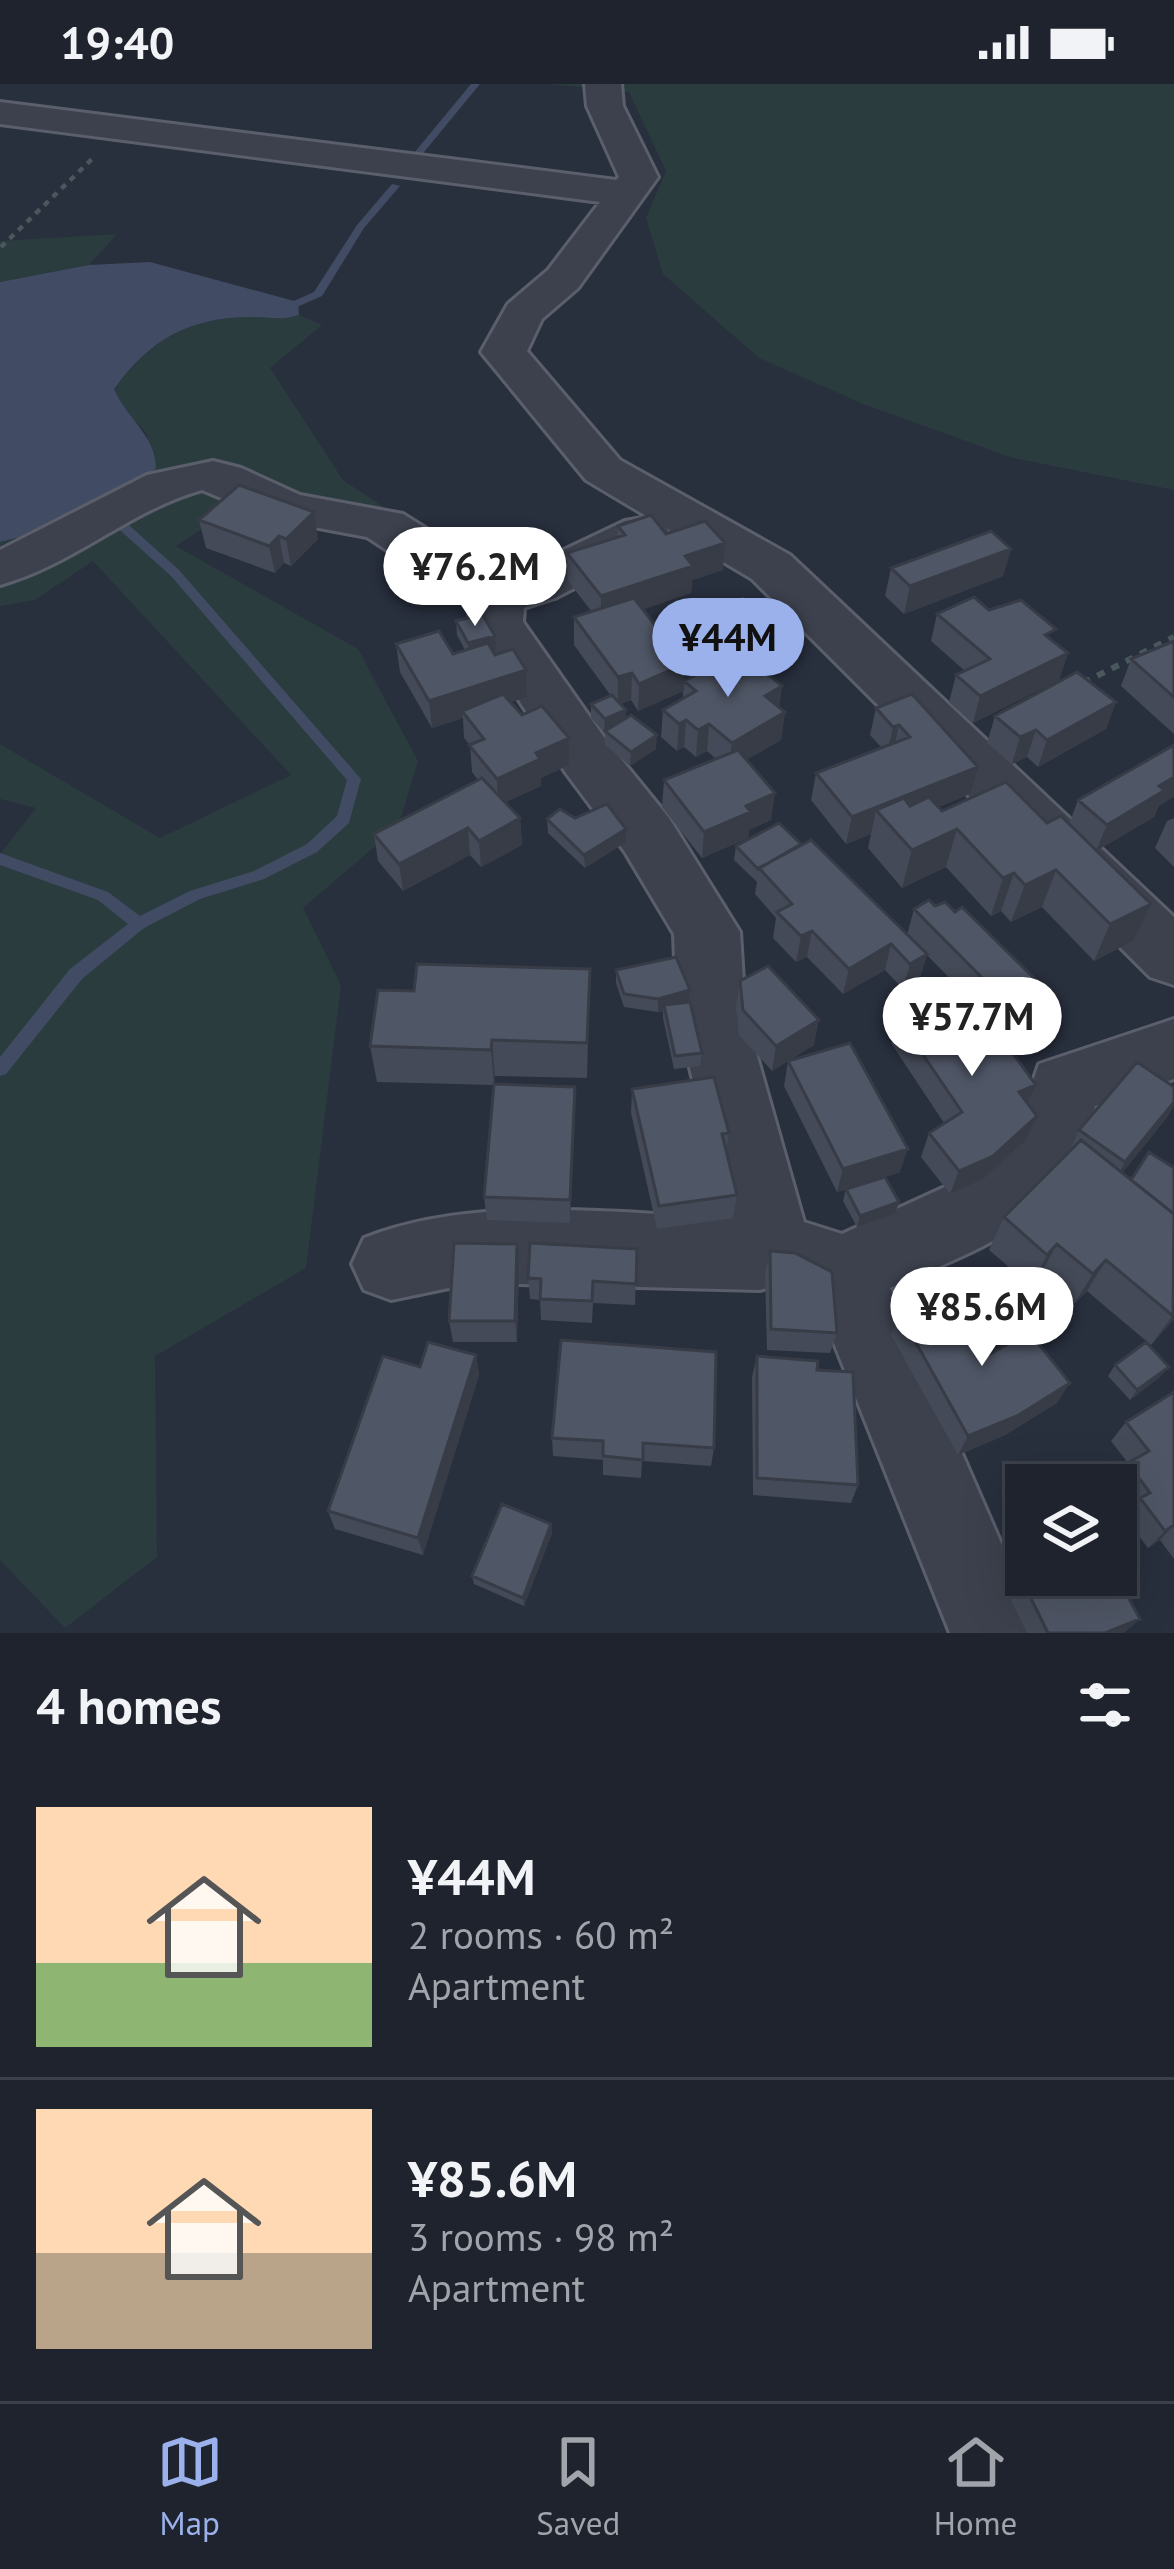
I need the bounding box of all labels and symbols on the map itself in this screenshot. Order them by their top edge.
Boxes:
pin: ¥76.2M [377,527,573,629]
pin: ¥44M [657,598,799,700]
pin: ¥57.7M [874,977,1070,1079]
pin: ¥85.6M [884,1267,1080,1369]

